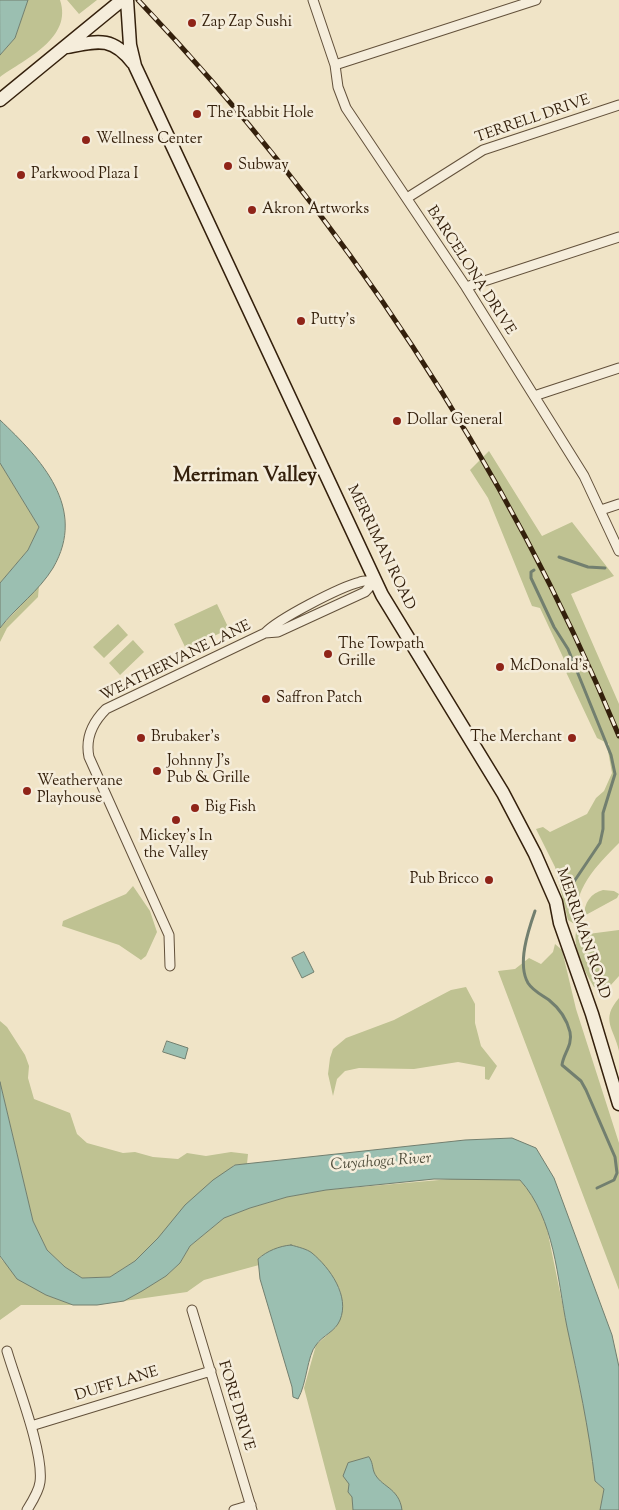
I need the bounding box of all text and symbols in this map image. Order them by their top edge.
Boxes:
place label: Zap Zap Sushi [202,14,292,32]
marker: Zap Zap Sushi [186,17,198,29]
street label: TERRELL DRIVE [473,92,593,148]
place label: The Rabbit Hole [207,105,314,123]
marker: The Rabbit Hole [191,108,203,120]
place label: Wellness Center [96,131,202,149]
marker: Wellness Center [80,134,92,146]
place label: Subway [238,157,289,175]
marker: Subway [222,160,234,172]
place label: Parkwood Plaza I [31,166,139,184]
marker: Parkwood Plaza I [15,169,27,181]
place label: Akron Artworks [262,201,369,219]
street label: BARCELONA DRIVE [422,203,518,339]
marker: Akron Artworks [246,204,258,216]
place label: Putty's [311,312,355,330]
marker: Putty's [295,315,307,327]
place label: Dollar General [407,412,503,430]
marker: Dollar General [391,415,403,427]
district label: Merriman Valley [173,466,317,490]
street label: MERRIMAN ROAD [342,483,418,613]
street label: WEATHERVANE LANE [98,618,254,706]
place label: The Towpath Grille [338,636,425,671]
marker: The Towpath Grille [322,648,334,660]
place label: McDonald's [510,658,588,676]
marker: McDonald's [494,661,506,673]
place label: Saffron Patch [276,690,363,708]
marker: Saffron Patch [260,693,272,705]
place label: Brubaker's [151,729,220,747]
place label: The Merchant [470,729,562,747]
marker: Brubaker's [135,732,147,744]
marker: The Merchant [566,732,578,744]
place label: Johnny J's Pub & Grille [167,753,250,788]
marker: Johnny J's Pub & Grille [151,765,163,777]
place label: Weathervane Playhouse [37,773,123,808]
marker: Weathervane Playhouse [21,785,33,797]
place label: Big Fish [205,799,256,817]
marker: Big Fish [189,802,201,814]
marker: Mickey's In the Valley [170,814,182,826]
place label: Mickey's In the Valley [139,828,213,863]
street label: MERRIMAN ROAD [551,866,613,1002]
place label: Pub Bricco [410,871,479,889]
marker: Pub Bricco [483,874,495,886]
water label: Cuyahoga River [330,1150,432,1176]
street label: FORE DRIVE [213,1359,257,1453]
street label: DUFF LANE [73,1364,161,1406]

